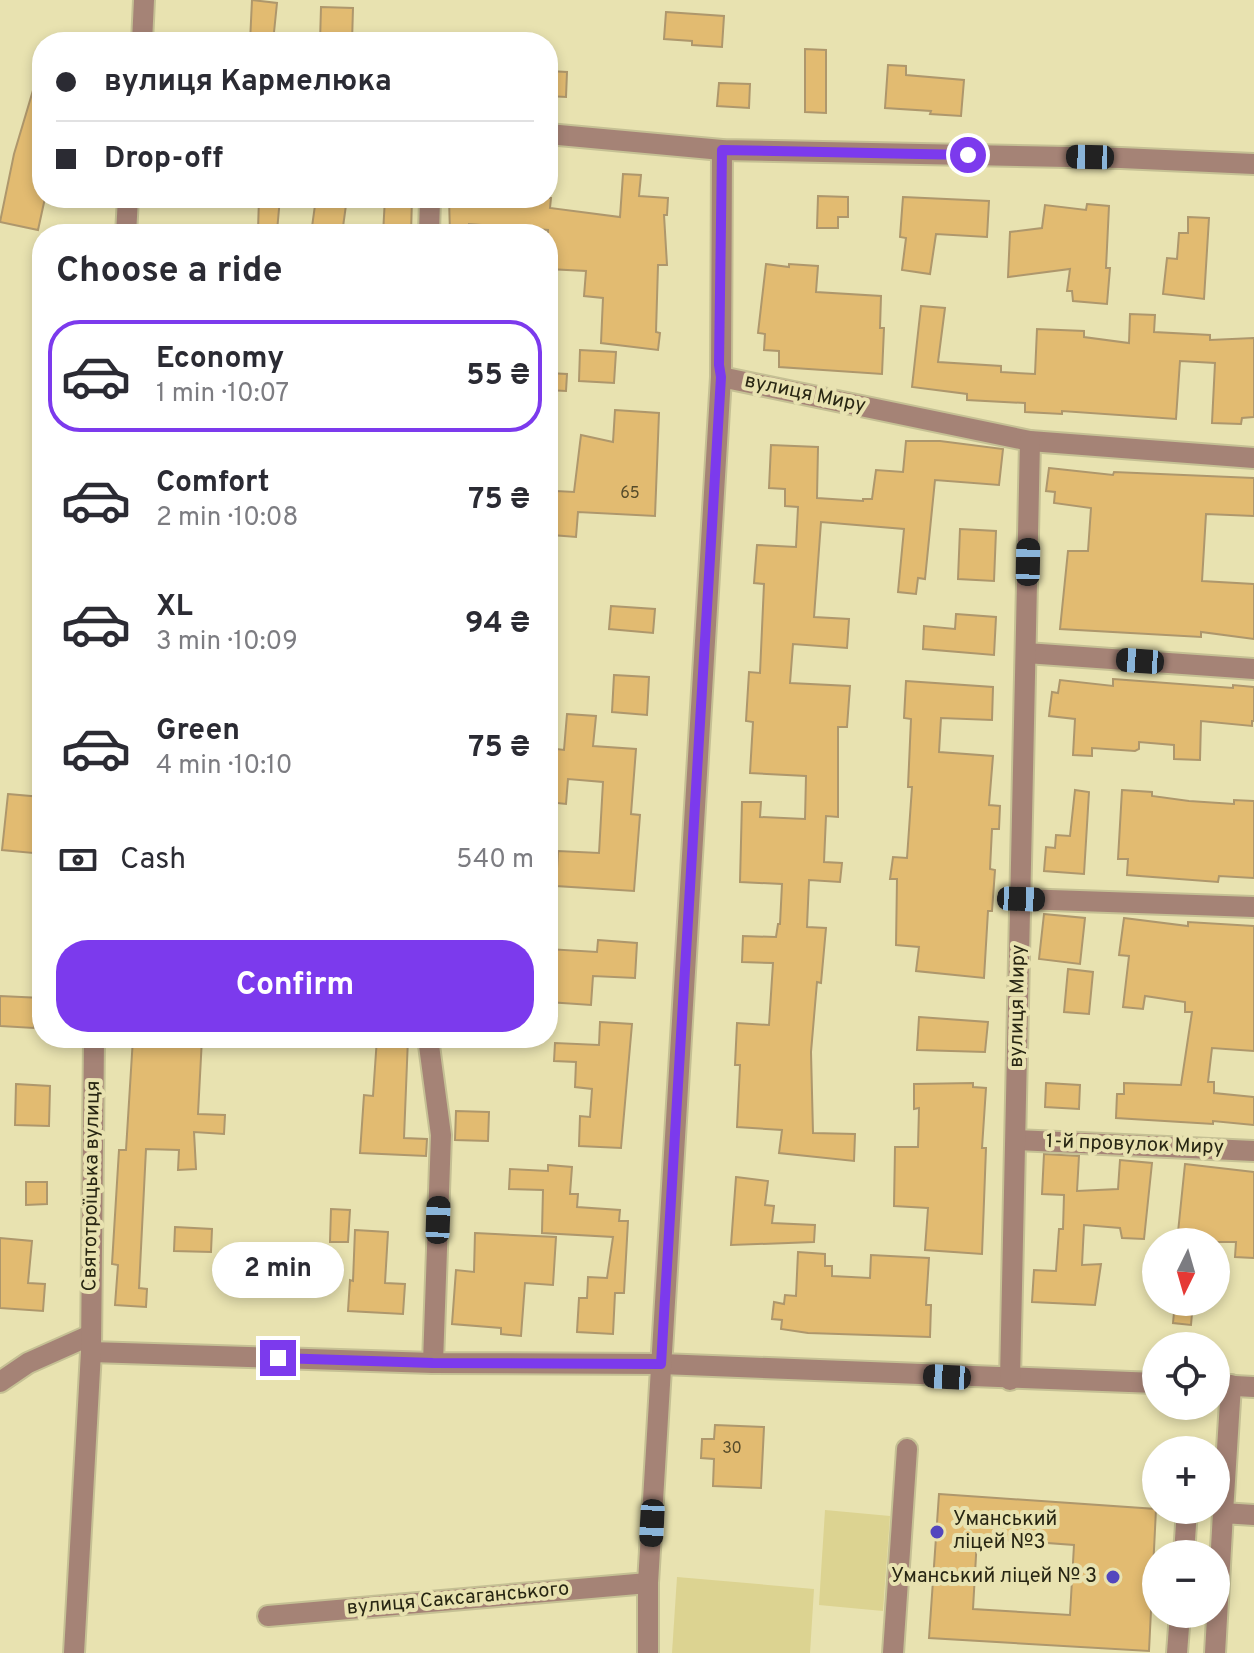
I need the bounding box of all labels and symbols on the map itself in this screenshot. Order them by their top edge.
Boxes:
route start [950,137,986,173]
car [1066,145,1114,169]
street label: вулиця Миру [742,368,868,420]
house number: 65 [620,484,640,504]
car [1016,538,1040,586]
car [1115,647,1165,675]
car [997,886,1045,912]
street label: вулиця Миру [1004,944,1032,1068]
street label: Святотроїцька вулиця [77,1080,107,1292]
street label: 1-й провулок Миру [1046,1129,1224,1161]
car [425,1196,451,1244]
north arrow [1142,1228,1230,1316]
callout: 2 min [212,1242,344,1298]
route end [260,1340,296,1376]
car [922,1364,972,1390]
house number: 30 [722,1439,742,1459]
car [639,1498,665,1548]
place label: Уманський ліцей №3 [953,1507,1057,1556]
marker: Уманський ліцей №3 [928,1523,946,1541]
place label: Уманський ліцей № 3 [891,1564,1097,1590]
marker: Уманський ліцей № 3 [1104,1568,1122,1586]
street label: вулиця Саксаганського [346,1576,570,1622]

